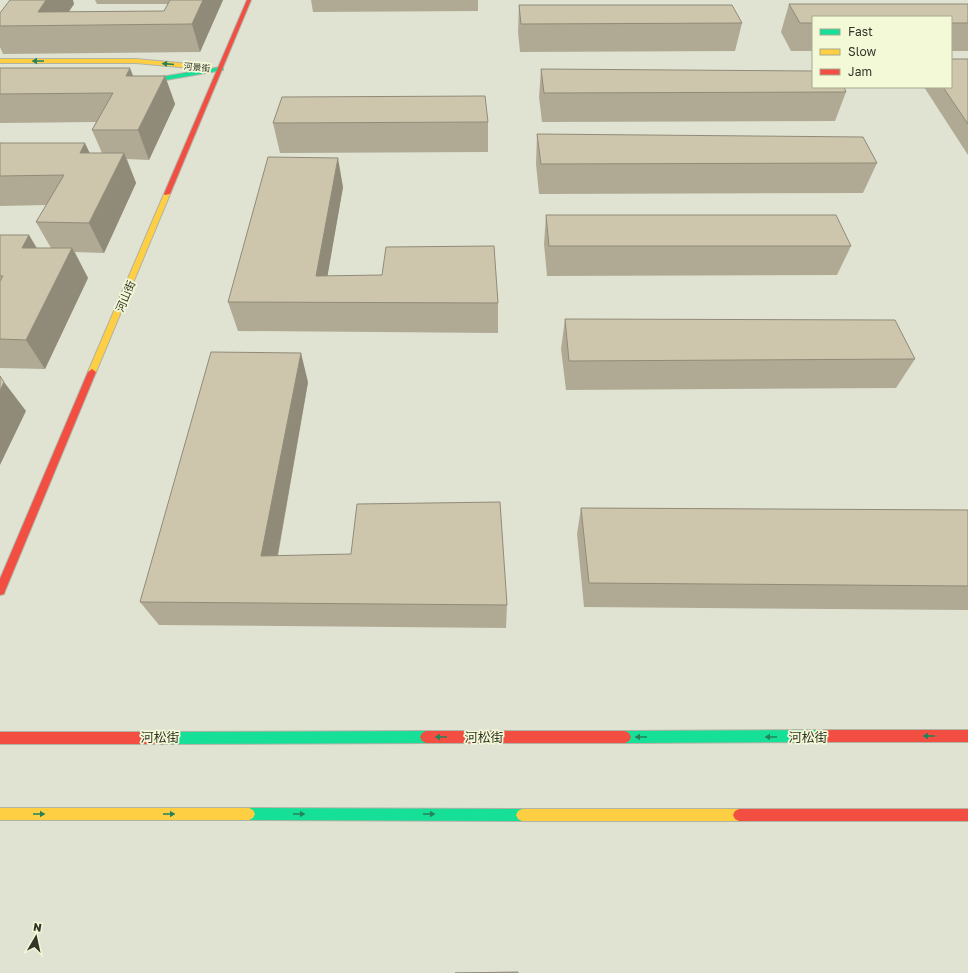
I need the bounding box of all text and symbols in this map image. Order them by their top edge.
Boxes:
legend [812,16,952,88]
text: Fast [848,24,873,39]
text: Slow [848,44,876,59]
one-way arrow [31,58,44,64]
one-way arrow [162,60,174,67]
street label: 河景街 [183,60,211,74]
text: Jam [848,64,872,79]
street label: 河山街 [113,278,137,314]
street label: 河松街 [140,729,180,745]
street label: 河松街 [464,729,504,745]
street label: 河松街 [788,729,828,745]
one-way arrow [922,733,935,739]
one-way arrow [434,734,447,740]
one-way arrow [634,734,647,740]
one-way arrow [764,734,777,740]
one-way arrow [33,811,46,817]
one-way arrow [163,811,176,817]
one-way arrow [293,811,306,817]
one-way arrow [423,811,436,817]
north arrow [16,917,56,957]
text: N [32,920,43,934]

